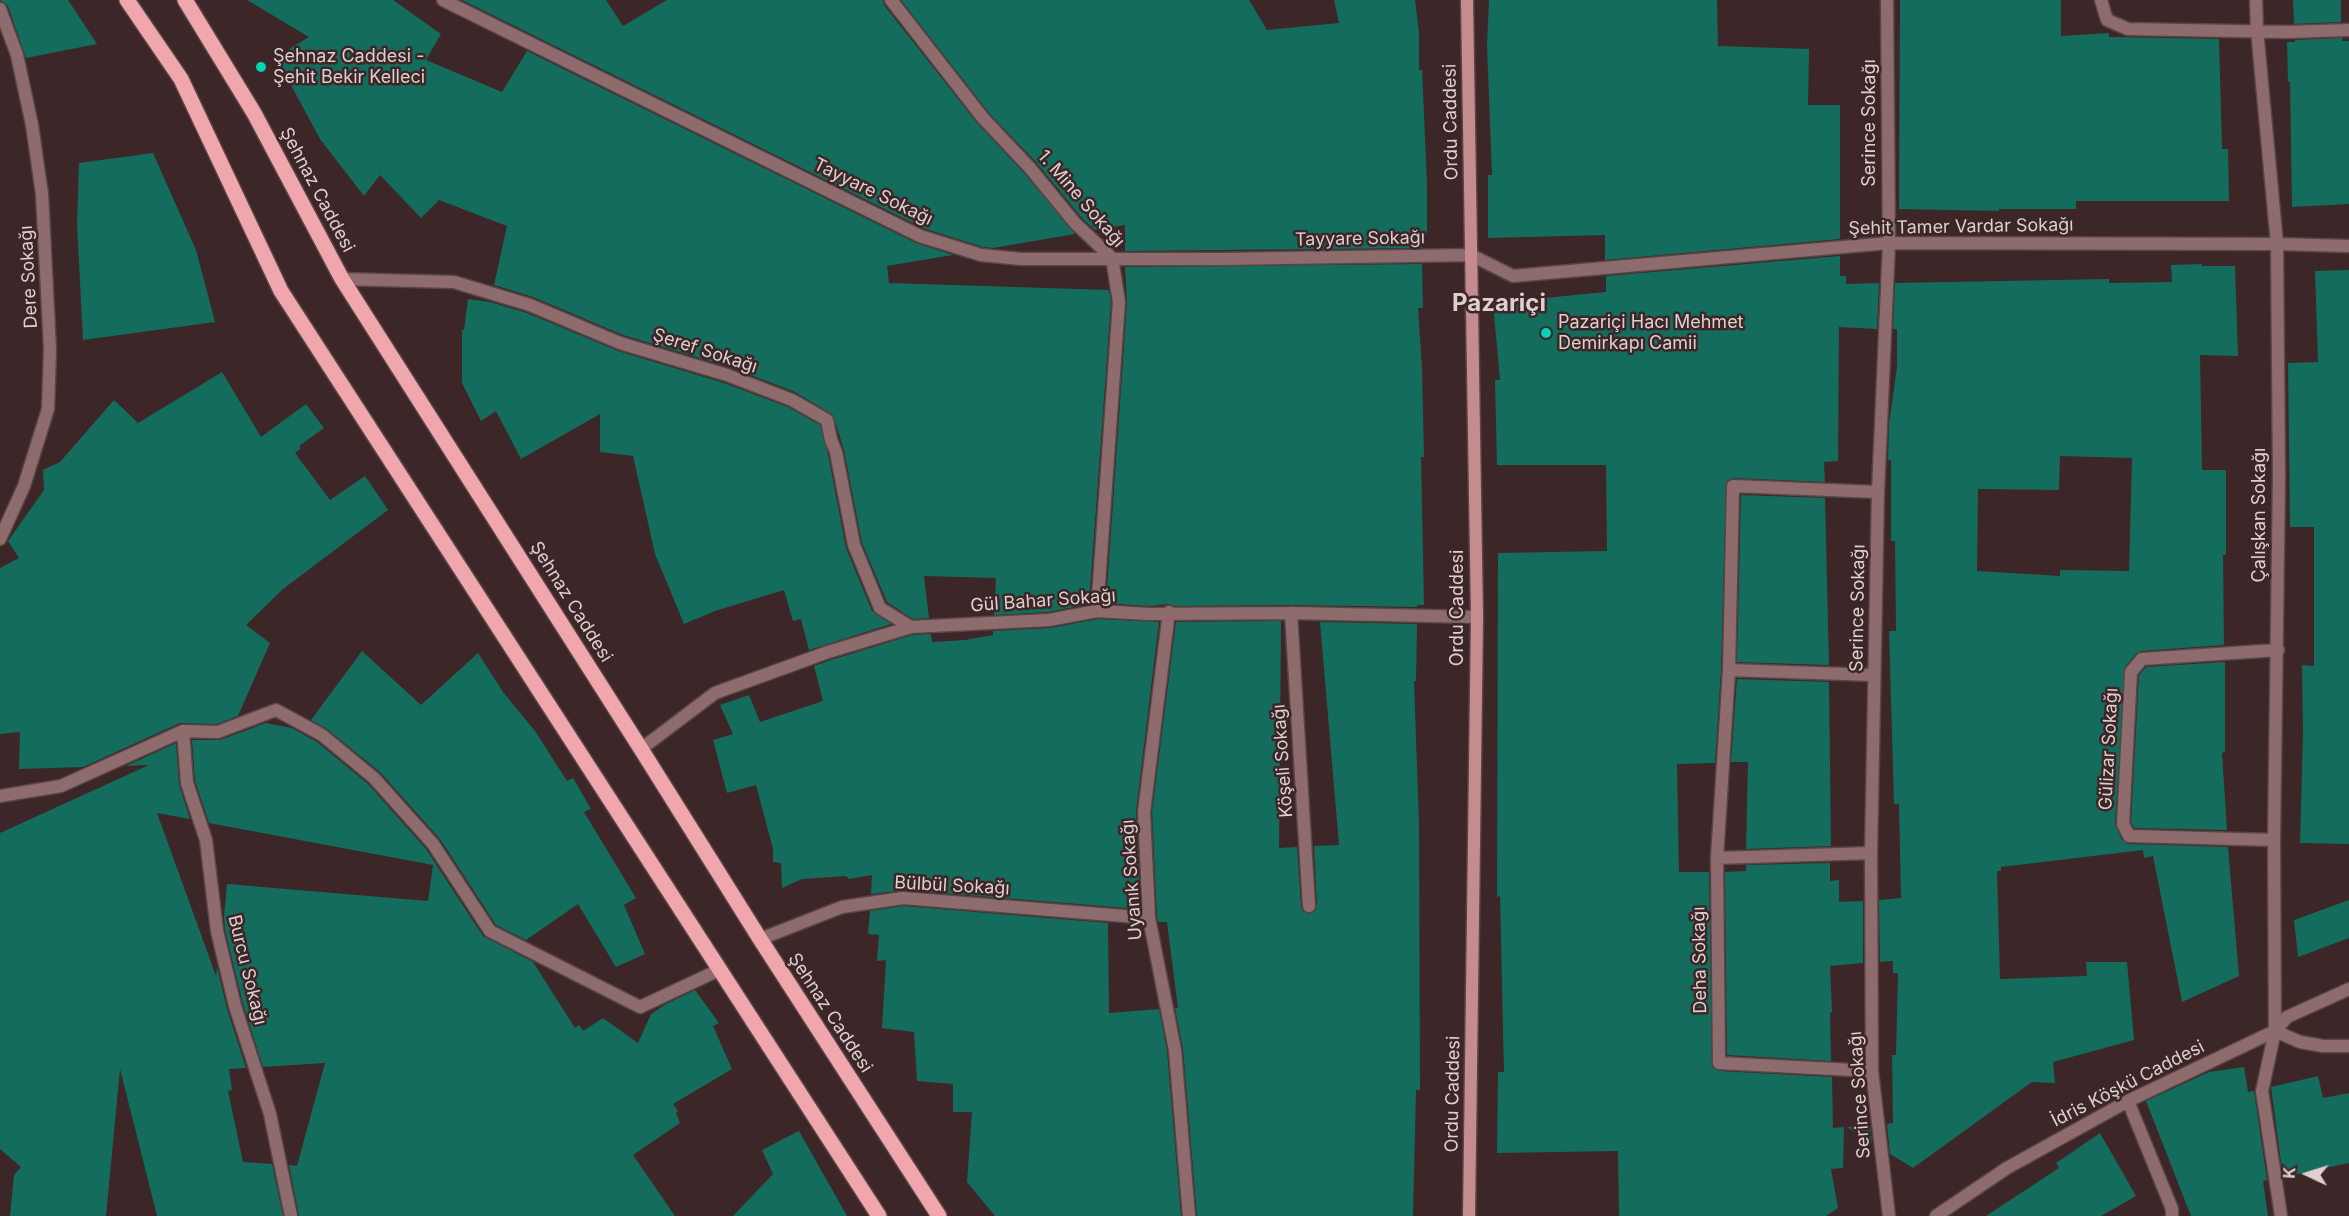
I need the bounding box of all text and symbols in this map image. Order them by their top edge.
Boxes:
place label: Şehnaz Caddesi - Şehit Bekir Kelleci [273,46,425,88]
street label: Serince Sokağı [1859,59,1881,187]
marker: Şehnaz Caddesi - Şehit Bekir Kelleci [254,60,268,74]
street label: Ordu Caddesi [1439,64,1463,180]
street label: Şehnaz Caddesi [275,124,359,256]
street label: 1. Mine Sokağı [1033,146,1129,252]
street label: Tayyare Sokağı [810,154,936,230]
street label: Şehit Tamer Vardar Sokağı [1848,214,2074,240]
street label: Dere Sokağı [16,225,42,329]
street label: Tayyare Sokağı [1295,227,1425,251]
district label: Pazariçi [1452,290,1546,318]
place label: Pazariçi Hacı Mehmet Demirkapı Camii [1558,312,1744,354]
street label: Şeref Sokağı [650,324,760,378]
marker: Pazariçi Hacı Mehmet Demirkapı Camii [1539,326,1553,340]
street label: Çalışkan Sokağı [2249,448,2271,582]
street label: Şehnaz Caddesi [525,538,617,666]
street label: Serince Sokağı [1846,544,1870,672]
street label: Ordu Caddesi [1447,550,1469,666]
street label: Gül Bahar Sokağı [970,585,1116,617]
street label: Gülizar Sokağı [2095,687,2123,811]
street label: Köşeli Sokağı [1268,704,1298,818]
street label: Uyanık Sokağı [1117,819,1147,941]
street label: Bülbül Sokağı [894,872,1010,900]
street label: Deha Sokağı [1688,906,1712,1014]
street label: Burcu Sokağı [223,913,271,1027]
street label: Şehnaz Caddesi [783,949,877,1077]
street label: Serince Sokağı [1845,1031,1875,1159]
street label: Ordu Caddesi [1441,1036,1465,1152]
street label: İdris Köşkü Caddesi [2048,1036,2208,1132]
north arrow [2277,1144,2337,1204]
text: K [2279,1166,2299,1179]

